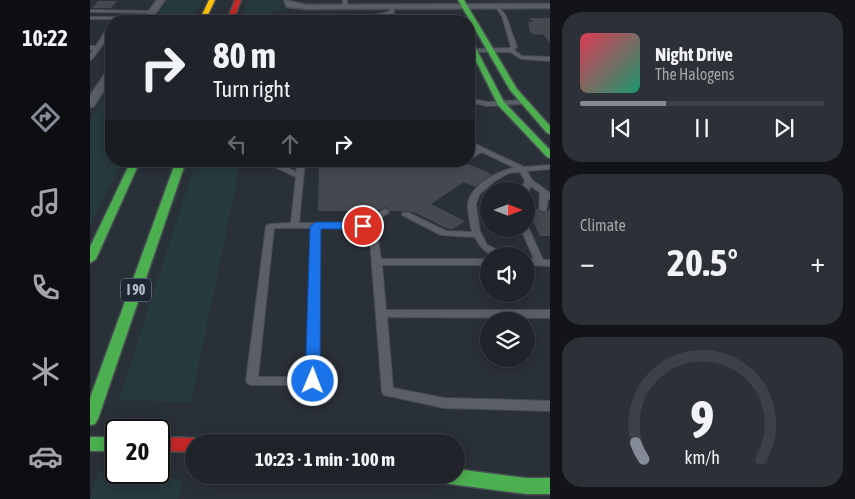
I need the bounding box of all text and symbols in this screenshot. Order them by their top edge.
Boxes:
text: 10:22 [22,25,68,51]
icon: right [130,35,195,100]
text: 80 m [213,35,276,75]
text: Night Drive [655,43,733,65]
text: The Halogens [655,65,735,83]
text: Turn right [213,76,290,102]
icon: directions [28,100,63,135]
icon: previous [607,114,635,142]
icon: pause [688,114,716,142]
icon: next [770,114,798,142]
icon: left [223,130,251,158]
icon: ahead [276,130,304,158]
icon: right [329,130,357,158]
north arrow [480,182,535,238]
map controls [480,182,535,367]
icon: music [28,185,63,220]
pin [342,205,384,247]
icon: arrive [349,212,377,240]
text: Climate [580,216,626,234]
text: 20.5° [667,241,738,284]
text: − [580,246,595,278]
text: + [810,246,825,278]
button: sound [480,247,535,302]
icon: phone [28,270,63,305]
road number: I 90 [121,278,151,302]
button: layers [480,312,535,367]
icon: climate [28,354,63,389]
position arrow [286,354,338,406]
text: 9 [690,389,715,449]
speed limit sign: 20 [105,419,170,484]
icon: car [28,439,63,474]
text: km/h [685,447,720,468]
text: 10:23 · 1 min · 100 m [255,448,395,470]

